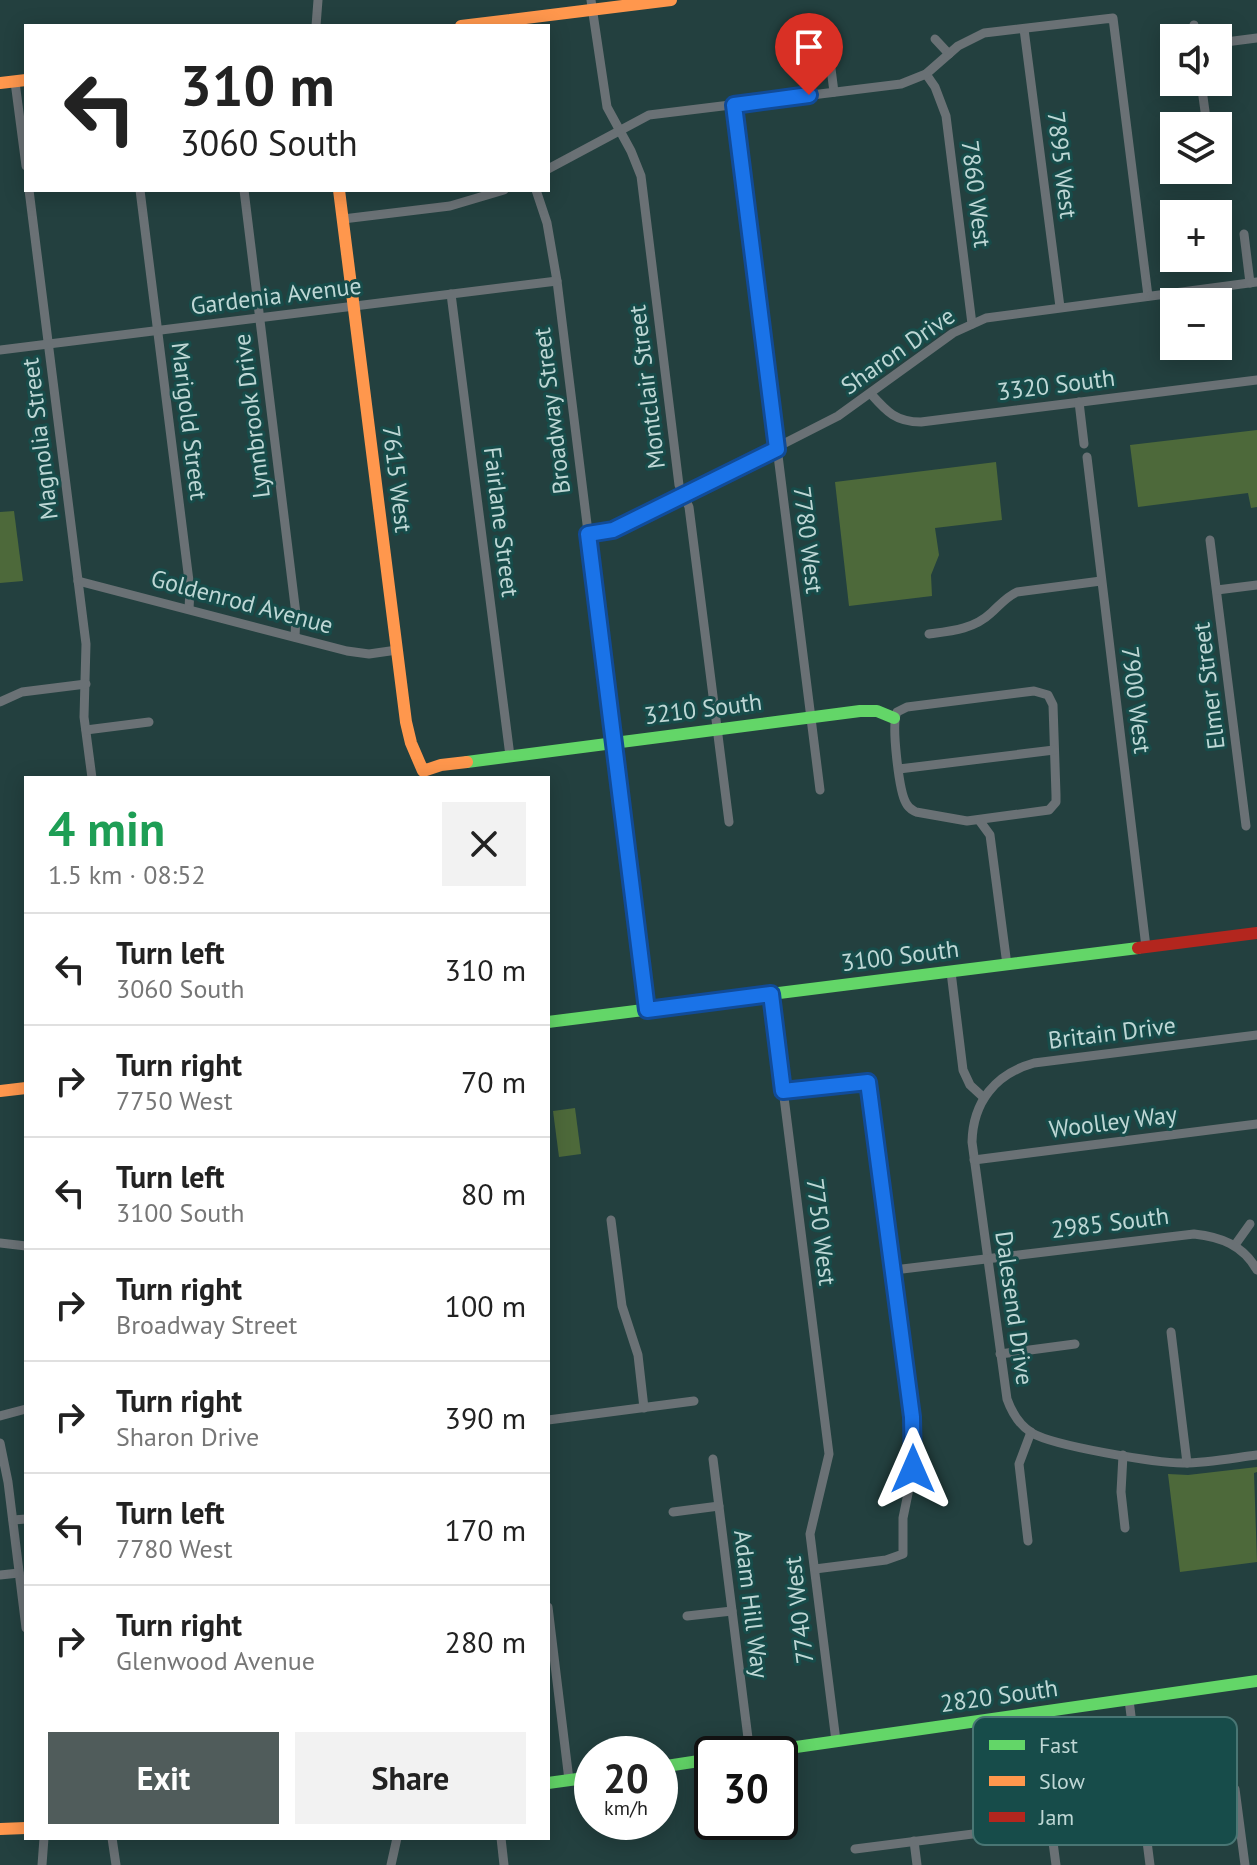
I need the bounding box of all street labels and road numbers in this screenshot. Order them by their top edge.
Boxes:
street label: 7895 West [1041,110,1084,220]
street label: 7860 West [955,139,998,249]
street label: Gardenia Avenue [189,270,363,321]
street label: Sharon Drive [835,300,961,401]
street label: Montclair Street [621,303,672,471]
street label: Broadway Street [526,326,577,496]
street label: Lynnbrook Drive [226,332,277,500]
street label: Marigold Street [164,340,215,502]
street label: Magnolia Street [14,356,65,522]
street label: 3320 South [995,362,1117,407]
street label: 7615 West [376,424,419,534]
street label: Fairlane Street [477,445,526,599]
street label: 7780 West [787,485,830,595]
street label: Goldenrod Avenue [148,562,337,641]
street label: Elmer Street [1185,621,1232,751]
street label: 7900 West [1115,645,1158,755]
street label: 3210 South [642,686,764,731]
street label: 3100 South [839,933,961,978]
street label: Britain Drive [1046,1009,1178,1056]
street label: Woolley Way [1047,1098,1179,1145]
street label: 7750 West [800,1177,843,1287]
street label: 2985 South [1049,1200,1171,1245]
street label: Dalesend Drive [988,1229,1041,1387]
street label: Adam Hill Way [727,1528,776,1680]
street label: 7740 West [777,1555,820,1665]
street label: 2820 South [938,1672,1060,1719]

